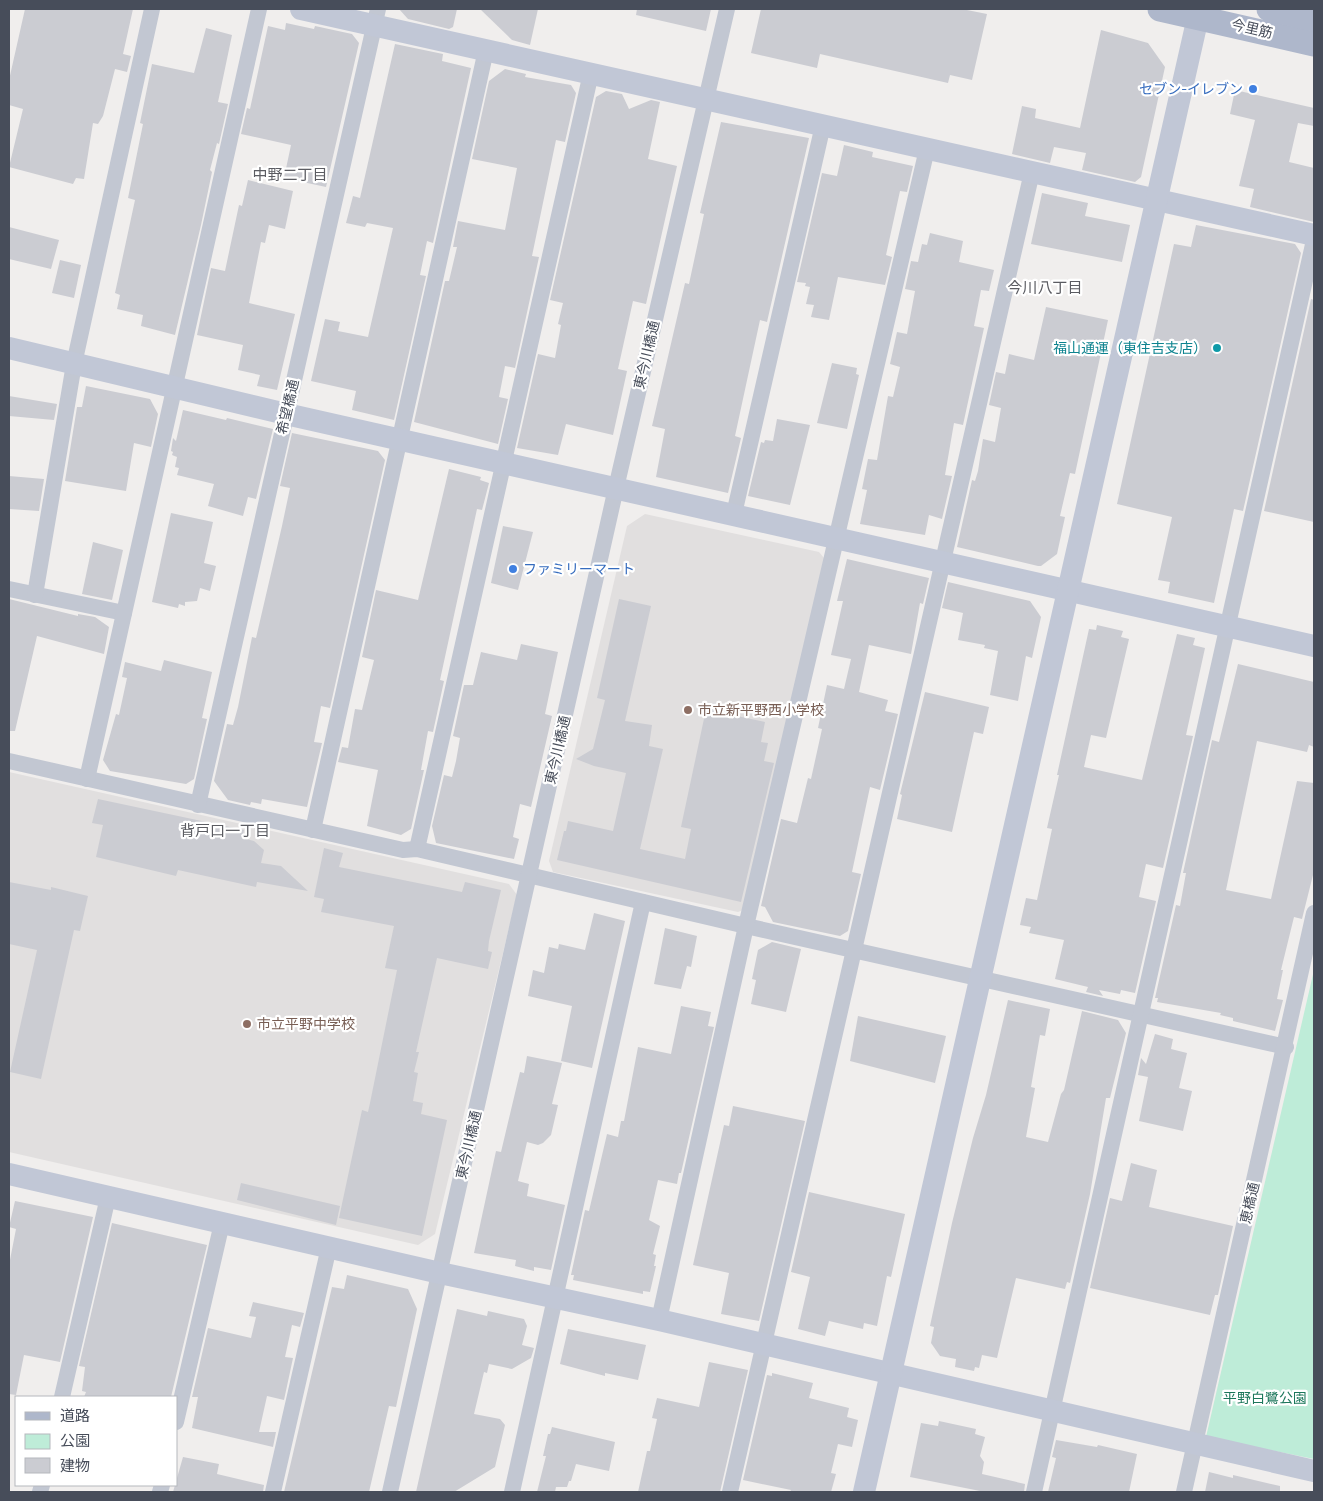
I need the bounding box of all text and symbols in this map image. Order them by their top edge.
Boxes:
street label: 今里筋 [1230,16,1274,42]
place label: セブン-イレブン [1139,81,1243,98]
marker: セブン-イレブン [1247,83,1259,95]
district label: 中野二丁目 [252,166,328,184]
district label: 今川八丁目 [1007,279,1083,297]
street label: 東今川橋通 [631,319,663,391]
place label: 福山通運（東住吉支店） [1053,340,1207,357]
marker: 福山通運（東住吉支店） [1211,342,1223,354]
street label: 希望橋通 [273,378,303,436]
place label: ファミリーマート [523,561,635,578]
marker: ファミリーマート [507,563,519,575]
place label: 市立新平野西小学校 [698,702,824,719]
marker: 市立新平野西小学校 [682,704,694,716]
street label: 東今川橋通 [542,714,574,786]
district label: 背戸口一丁目 [180,822,270,840]
place label: 市立平野中学校 [257,1016,355,1033]
marker: 市立平野中学校 [241,1018,253,1030]
street label: 東今川橋通 [453,1109,485,1181]
street label: 恵橋通 [1237,1181,1263,1225]
park label: 平野白鷺公園 [1223,1390,1307,1407]
legend [15,1396,178,1486]
text: 道路 [60,1407,90,1425]
text: 公園 [60,1432,90,1450]
text: 建物 [60,1457,90,1475]

